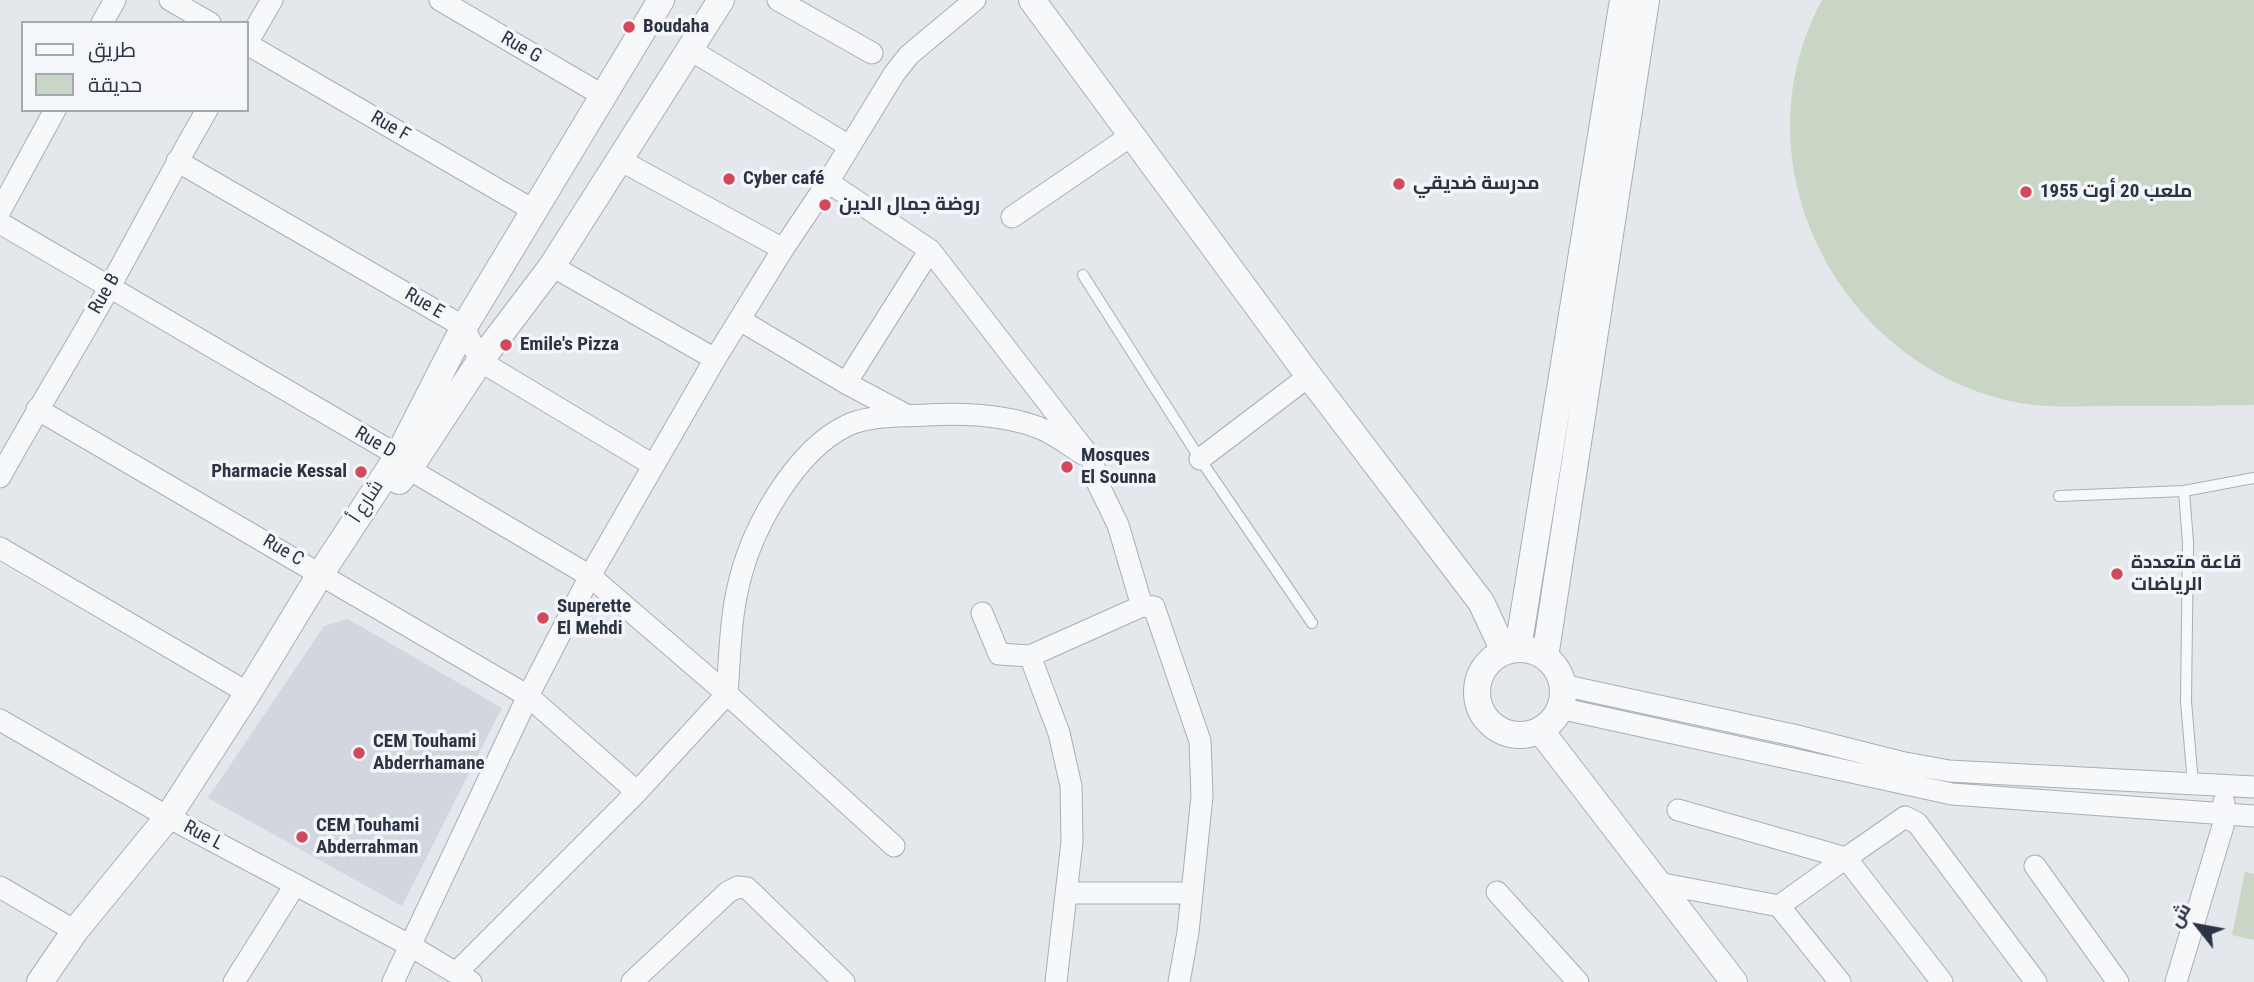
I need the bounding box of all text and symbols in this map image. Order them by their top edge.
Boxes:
place label: Boudaha [643,16,709,38]
marker: Boudaha [621,19,637,35]
legend [21,21,248,112]
street label: Rue G [496,27,546,69]
text: طريق [88,38,136,62]
text: حديقة [88,73,142,97]
street label: Rue F [366,107,414,147]
place label: Cyber café [743,168,824,190]
marker: Cyber café [721,171,737,187]
place label: مدرسة ضديقي [1413,173,1539,195]
marker: مدرسة ضديقي [1391,176,1407,192]
place label: ملعب 20 أوت 1955 [2040,181,2192,203]
marker: ملعب 20 أوت 1955 [2018,184,2034,200]
place label: روضة جمال الدين [839,194,980,216]
marker: روضة جمال الدين [817,197,833,213]
street label: Rue B [84,270,126,318]
street label: Rue E [400,284,448,324]
place label: Emile's Pizza [520,334,619,356]
marker: Emile's Pizza [498,337,514,353]
street label: Rue D [351,422,399,464]
place label: Mosques El Sounna [1081,445,1156,489]
marker: Mosques El Sounna [1059,459,1075,475]
place label: Pharmacie Kessal [211,461,347,483]
marker: Pharmacie Kessal [353,464,369,480]
street label: شارع أ [345,476,389,528]
street label: Rue C [259,530,307,572]
place label: قاعة متعددة الرياضات [2131,552,2241,596]
marker: قاعة متعددة الرياضات [2109,566,2125,582]
place label: Superette El Mehdi [557,596,631,640]
marker: Superette El Mehdi [535,610,551,626]
place label: CEM Touhami Abderrhamane [373,731,485,775]
marker: CEM Touhami Abderrhamane [351,745,367,761]
place label: CEM Touhami Abderrahman [316,815,419,859]
street label: Rue L [179,816,227,856]
marker: CEM Touhami Abderrahman [294,829,310,845]
north arrow [2163,891,2233,961]
text: ش [2163,899,2196,931]

